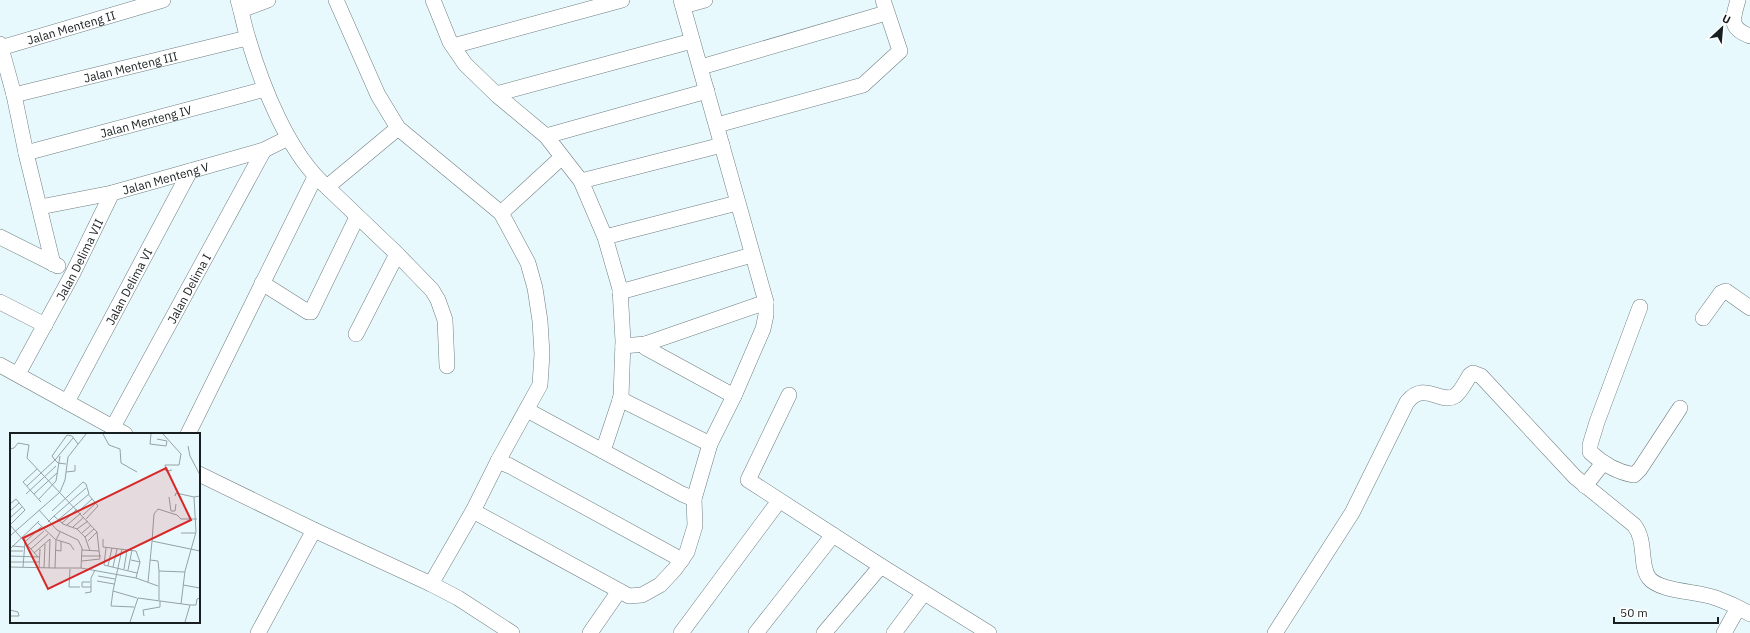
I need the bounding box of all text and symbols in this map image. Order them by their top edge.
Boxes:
street label: Jalan Menteng II [25,7,117,47]
north arrow [1702,8,1742,48]
text: U [1720,11,1733,27]
street label: Jalan Menteng III [82,48,179,85]
street label: Jalan Menteng IV [98,101,194,140]
street label: Jalan Menteng V [121,158,211,197]
street label: Jalan Delima VII [52,216,106,303]
street label: Jalan Delima VI [102,245,155,327]
street label: Jalan Delima I [164,251,214,326]
inset map [10,433,200,623]
scale bar [1614,599,1718,625]
text: 50 m [1620,605,1648,620]

